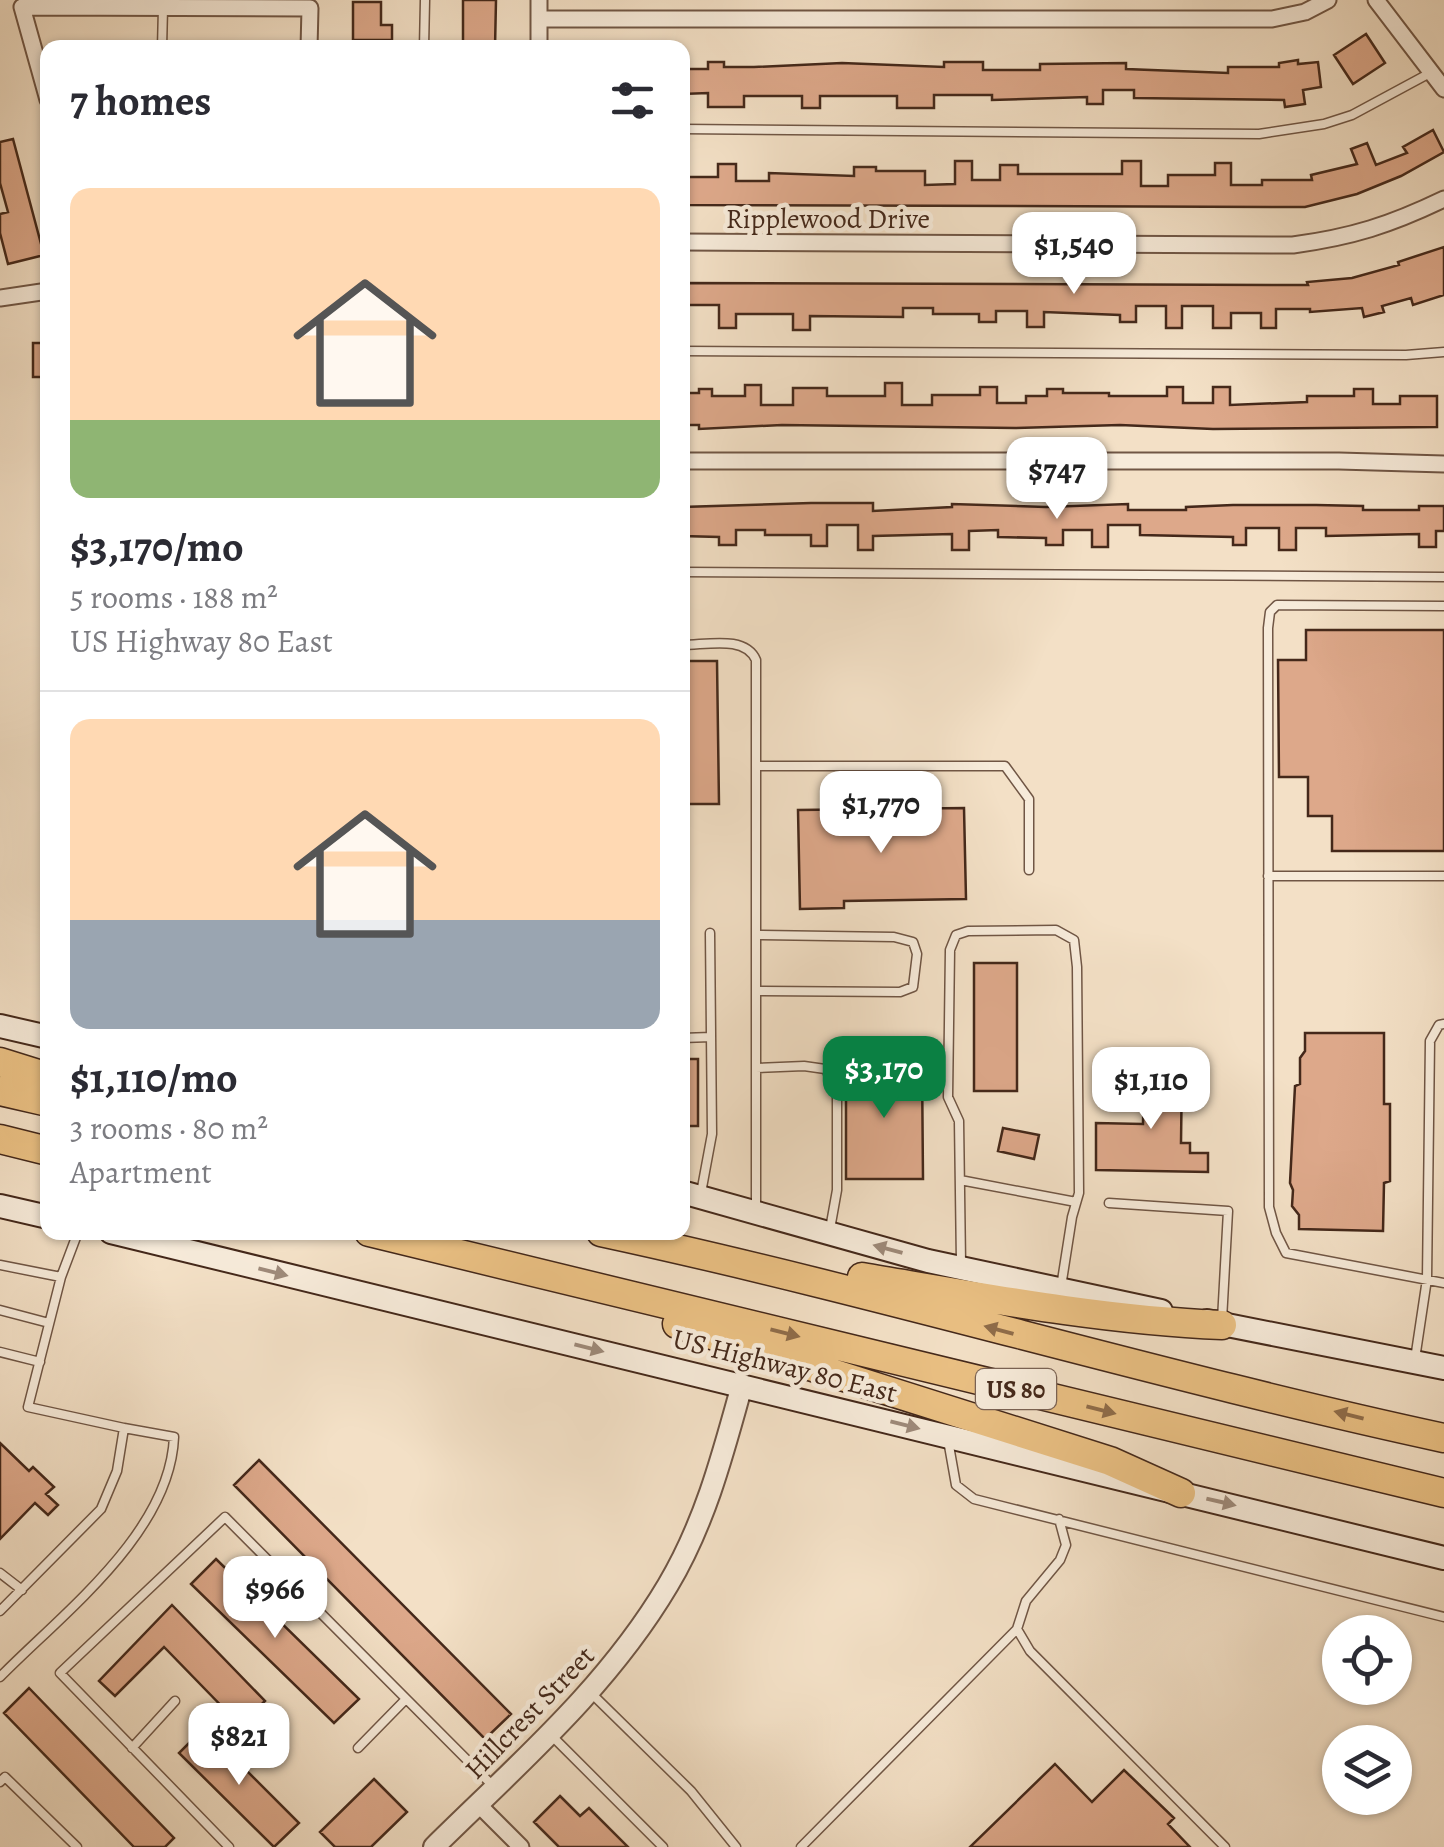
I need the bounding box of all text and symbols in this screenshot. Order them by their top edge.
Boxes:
text: 7 homes [70,72,211,129]
icon: filters [605,73,660,128]
street label: Ripplewood Drive [726,200,930,238]
pin: $1,540 [993,212,1155,297]
text: $1,540 [1034,222,1114,266]
icon: home [275,253,455,433]
pin: $747 [998,437,1116,522]
text: $747 [1028,447,1086,491]
text: $3,170/mo [70,518,244,575]
text: 5 rooms · 188 m² [70,575,278,619]
text: US Highway 80 East [70,619,333,663]
pin: $1,770 [800,771,962,856]
text: $1,770 [842,781,920,825]
icon: home [275,784,455,964]
pin: $3,170 [803,1036,965,1121]
text: $3,170 [845,1046,923,1090]
pin: $1,110 [1070,1047,1232,1132]
text: $1,110/mo [70,1049,238,1106]
text: $1,110 [1114,1057,1188,1101]
text: 3 rooms · 80 m² [70,1106,268,1150]
text: Apartment [70,1150,212,1194]
one-way arrow [872,1241,903,1257]
one-way arrow [258,1265,289,1280]
street label: US Highway 80 East [669,1320,901,1412]
one-way arrow [984,1321,1015,1337]
one-way arrow [770,1326,801,1341]
one-way arrow [574,1341,605,1356]
road number: US 80 [976,1369,1056,1409]
one-way arrow [1086,1403,1117,1418]
one-way arrow [1333,1407,1364,1422]
one-way arrow [890,1418,921,1433]
one-way arrow [1206,1495,1237,1510]
pin: $966 [216,1556,334,1641]
text: $966 [245,1566,305,1610]
map controls [1322,1615,1412,1815]
button: locate [1322,1615,1412,1705]
street label: Hillcrest Street [456,1638,603,1788]
pin: $821 [180,1703,298,1788]
text: $821 [210,1713,268,1757]
button: layers [1322,1725,1412,1815]

